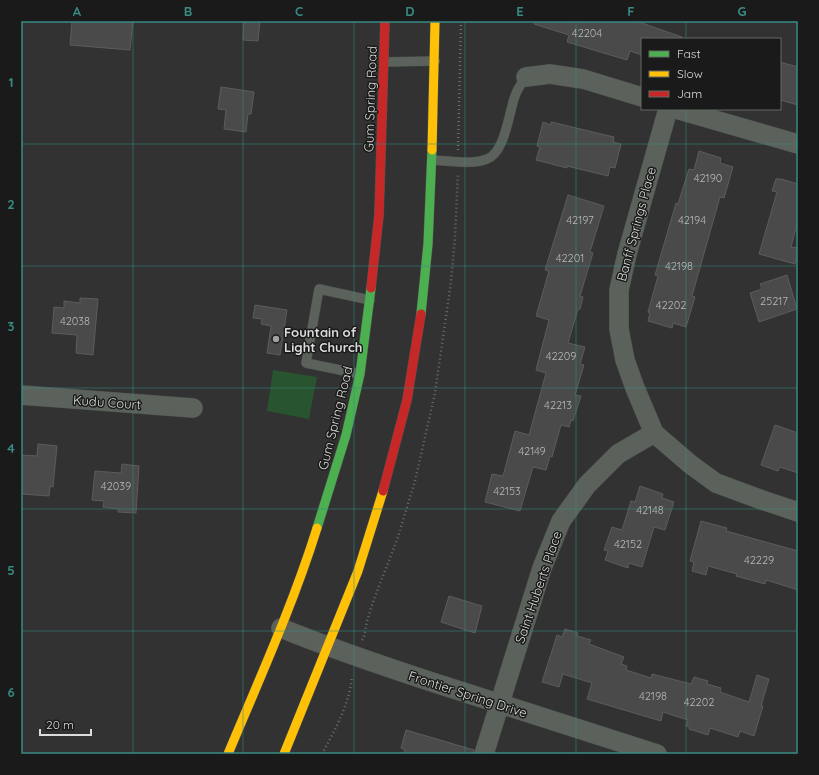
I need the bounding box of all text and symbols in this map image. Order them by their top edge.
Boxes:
text: A [73,3,82,19]
text: B [184,3,192,19]
text: C [295,3,303,19]
text: D [405,3,415,19]
text: E [516,3,524,19]
text: F [627,3,635,19]
text: G [737,3,747,19]
house number: 42204 [572,26,602,40]
legend [641,38,781,110]
street label: Gum Spring Road [360,46,380,152]
text: Fast [677,46,701,61]
text: Slow [677,66,703,81]
text: 1 [8,74,14,90]
text: Jam [677,86,702,101]
street label: Banff Springs Place [613,165,659,283]
house number: 42190 [694,171,722,185]
text: 2 [7,196,15,212]
house number: 42197 [566,213,594,227]
house number: 42194 [678,213,706,227]
house number: 42201 [556,251,584,265]
house number: 42198 [665,259,693,273]
house number: 25217 [760,294,788,308]
house number: 42202 [656,298,686,312]
house number: 42038 [60,314,90,328]
text: 3 [8,318,15,334]
place label: Fountain of Light Church [284,324,362,355]
marker: Fountain of Light Church [271,334,281,344]
house number: 42209 [546,349,576,363]
street label: Gum Spring Road [314,365,356,471]
street label: Kudu Court [72,392,142,412]
house number: 42213 [544,398,572,412]
text: 4 [7,440,15,456]
house number: 42149 [518,444,546,458]
house number: 42039 [101,479,131,493]
house number: 42153 [493,484,521,498]
house number: 42148 [636,503,664,517]
street label: Saint Huberts Place [511,529,565,645]
house number: 42152 [614,537,642,551]
house number: 42229 [744,553,774,567]
text: 5 [7,562,15,578]
street label: Frontier Spring Drive [407,667,529,721]
text: 6 [7,684,15,700]
house number: 42198 [639,689,667,703]
house number: 42202 [684,695,714,709]
scale bar [40,711,91,737]
text: 20 m [46,717,74,732]

